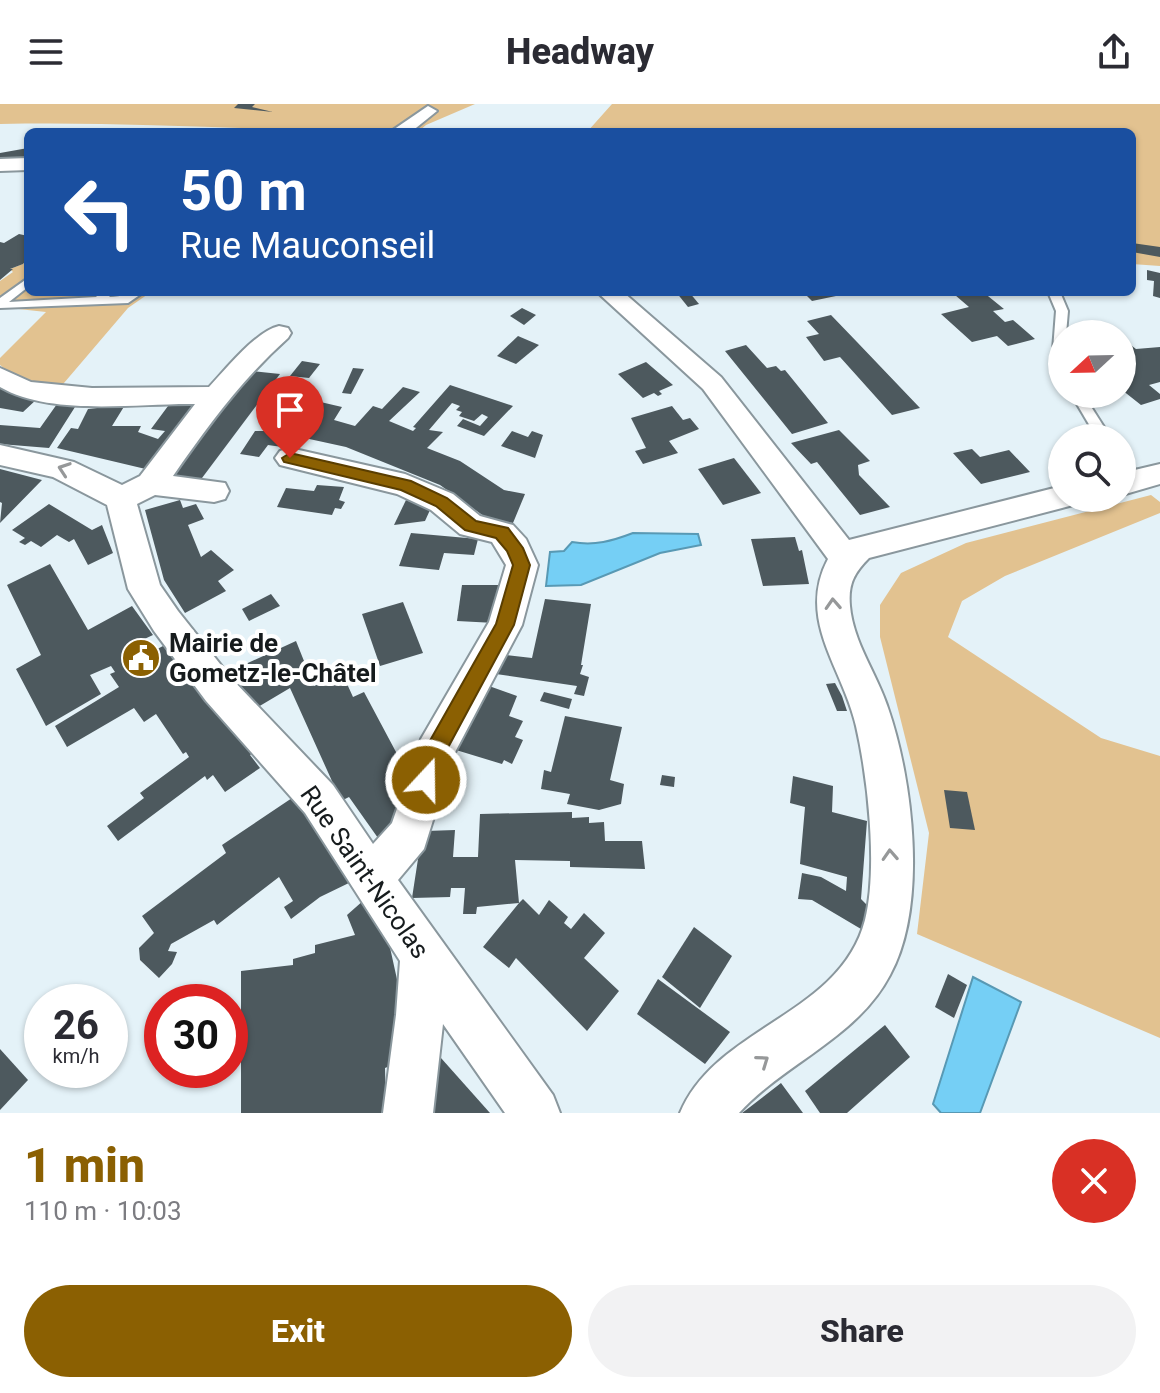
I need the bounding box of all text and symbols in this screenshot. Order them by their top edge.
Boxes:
icon: menu [24,30,68,74]
icon: share [1092,30,1136,74]
text: Headway [506,31,654,73]
text: 50 m [180,158,307,224]
icon: left [48,160,152,264]
text: Rue Mauconseil [180,225,435,267]
north arrow [1048,320,1136,408]
map controls [1048,320,1136,512]
pin [256,376,324,458]
icon: arrive [268,388,312,432]
button: search [1048,424,1136,512]
one-way arrow [57,462,71,478]
one-way arrow [825,597,842,610]
place label: Mairie de Gometz-le-Châtel [169,628,377,688]
public building icon: Mairie de Gometz-le-Châtel [120,637,162,679]
position arrow [384,738,468,822]
street label: Rue Saint-Nicolas [294,780,436,964]
one-way arrow [882,848,899,861]
speed limit sign: 30 [144,984,248,1088]
text: 26 [53,1002,99,1049]
text: km/h [53,1044,99,1068]
one-way arrow [754,1056,768,1071]
text: 1 min [24,1137,145,1194]
button: close [1052,1139,1136,1223]
text: 110 m · 10:03 [24,1196,182,1226]
button: Exit [24,1285,572,1377]
button: Share [588,1285,1136,1377]

